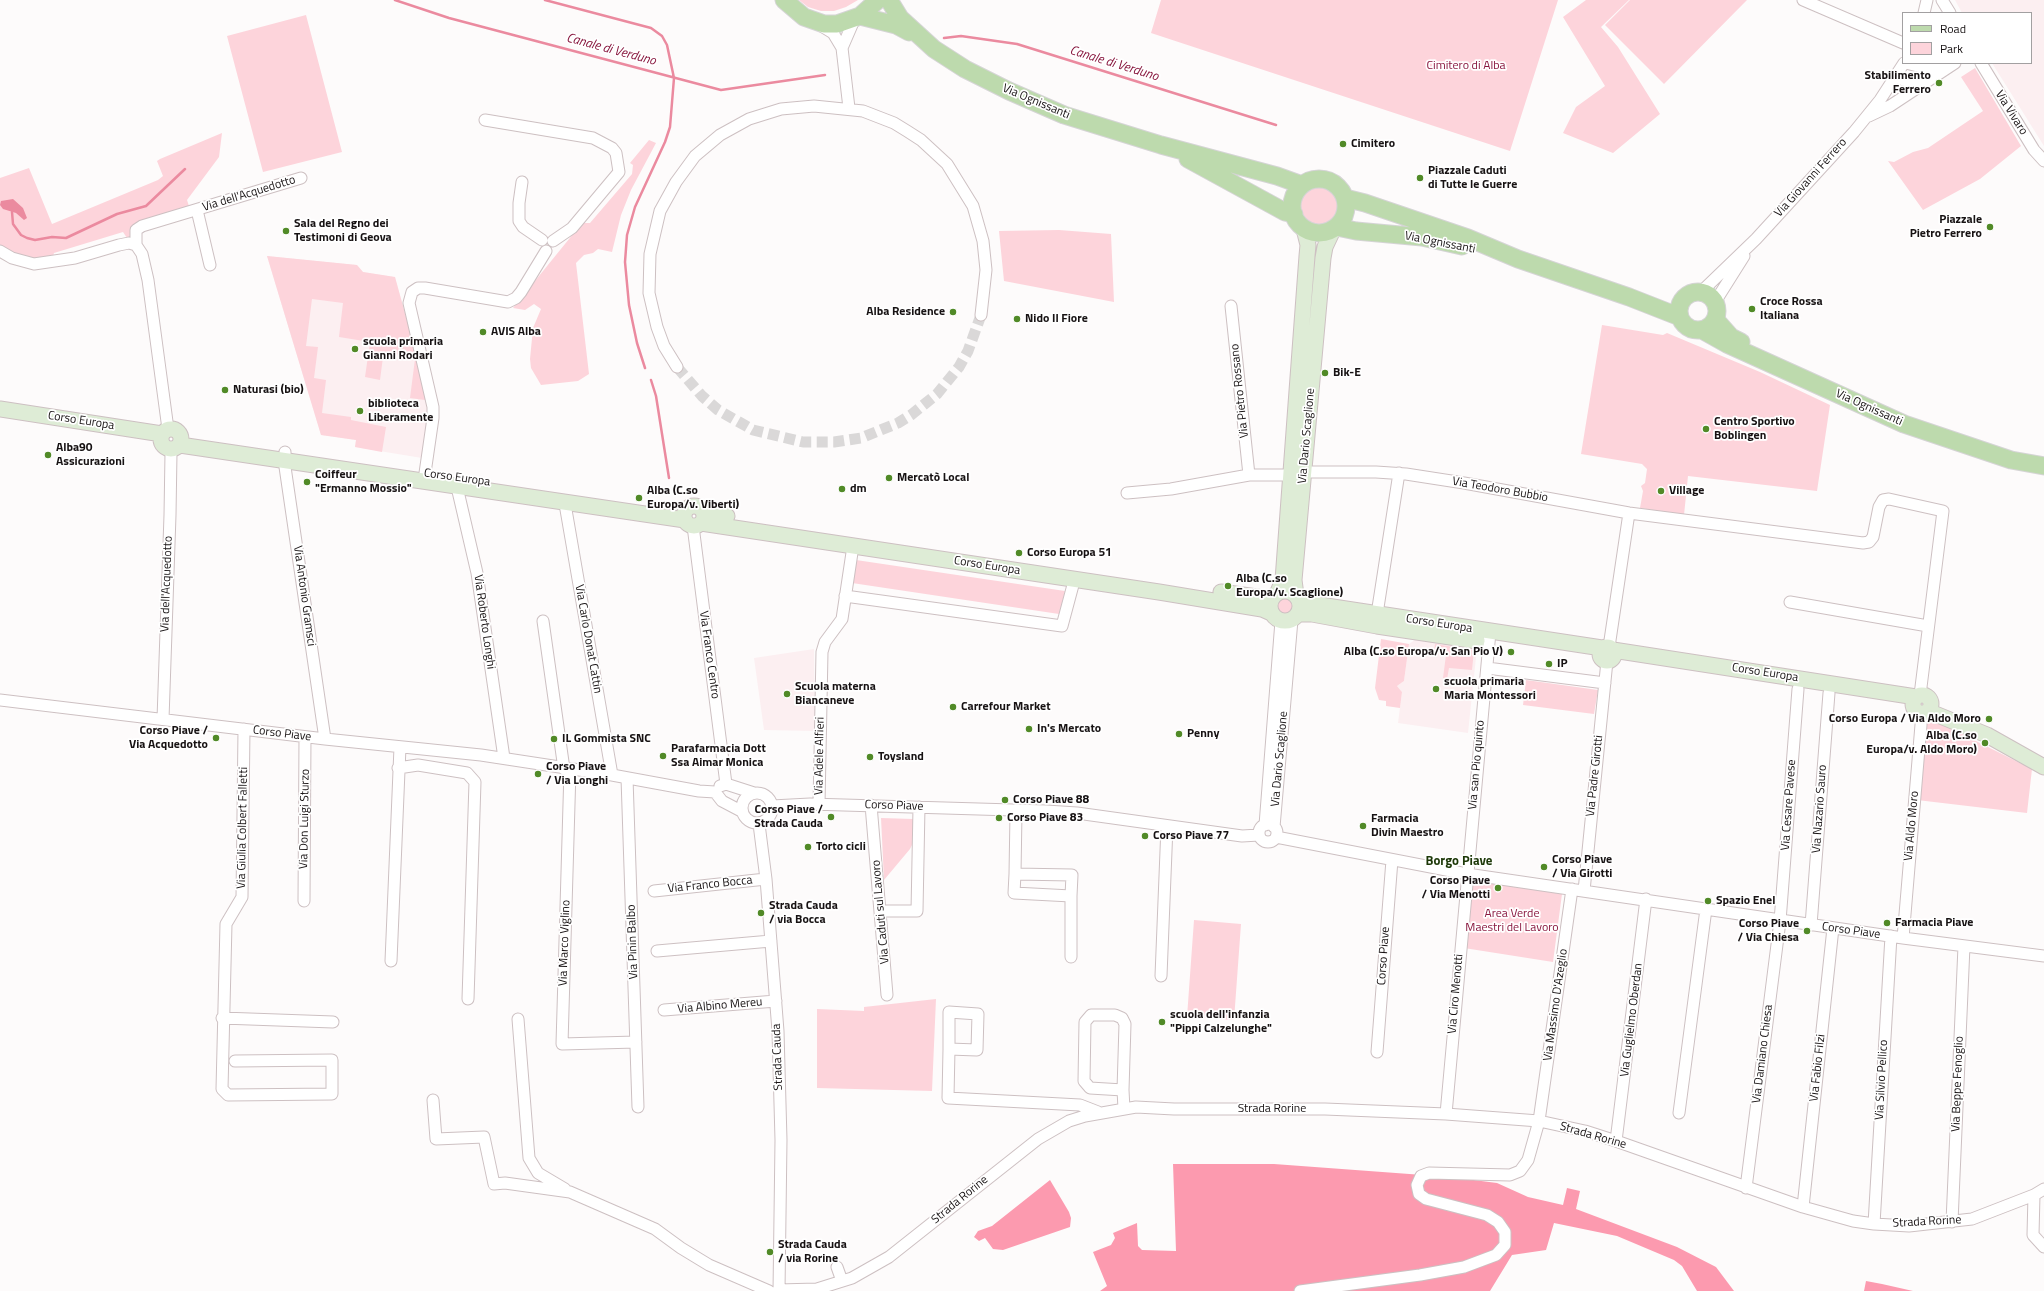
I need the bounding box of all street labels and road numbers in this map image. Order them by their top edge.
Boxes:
street label: Via Ognissanti [1000,81,1072,123]
street label: Via Vivaro [1992,88,2030,138]
street label: Via Giovanni Ferrero [1772,136,1850,220]
street label: Via dell'Acquedotto [201,173,297,215]
street label: Via Ognissanti [1403,229,1477,257]
street label: Via Pietro Rossano [1228,343,1252,439]
street label: Via Ognissanti [1833,387,1905,429]
street label: Via Dario Scaglione [1296,388,1318,484]
street label: Corso Europa [47,409,115,433]
street label: Corso Europa [423,466,491,490]
street label: Via Teodoro Bubbio [1451,474,1549,506]
street label: Via dell'Acquedotto [158,535,176,633]
street label: Via Antonio Gramsci [290,545,318,647]
street label: Corso Europa [953,554,1021,578]
street label: Via Roberto Longhi [470,574,498,670]
street label: Via Carlo Donat Cattin [571,584,605,694]
street label: Via Franco Centro [696,610,722,700]
street label: Corso Europa [1405,612,1473,636]
street label: Corso Europa [1731,661,1799,685]
street label: Via Dario Scaglione [1269,711,1291,807]
street label: Via Adele Alfieri [812,717,828,795]
street label: Via san Pio quinto [1466,720,1488,810]
street label: Corso Piave [252,723,312,745]
street label: Via Padre Girotti [1584,735,1606,817]
street label: Via Cesare Pavese [1779,759,1799,851]
street label: Via Nazario Sauro [1810,764,1830,854]
street label: Via Giulia Colbert Falletti [235,767,251,889]
street label: Via Don Luigi Sturzo [297,769,313,869]
street label: Via Aldo Moro [1902,790,1922,862]
street label: Corso Piave [864,798,924,814]
street label: Via Caduti sul Lavoro [869,859,893,965]
street label: Via Franco Bocca [667,873,753,897]
street label: Via Marco Viglino [556,900,574,986]
street label: Via Pinin Balbo [624,904,642,980]
street label: Corso Piave [1821,920,1881,942]
street label: Corso Piave [1375,926,1393,986]
street label: Via Massimo D'Azeglio [1541,948,1571,1062]
street label: Via Ciro Menotti [1445,953,1467,1035]
street label: Via Guglielmo Oberdan [1618,962,1646,1078]
street label: Via Albino Mereu [677,995,763,1017]
street label: Via Damiano Chiesa [1750,1004,1776,1104]
street label: Strada Cauda [770,1023,786,1091]
street label: Via Fabio Filzi [1807,1033,1829,1103]
street label: Via Beppe Fenoglio [1949,1036,1967,1132]
street label: Via Silvio Pellico [1873,1040,1891,1120]
street label: Strada Rorine [1238,1102,1306,1116]
street label: Strada Rorine [1558,1120,1628,1152]
street label: Strada Rorine [929,1173,991,1227]
street label: Strada Rorine [1892,1213,1962,1231]

